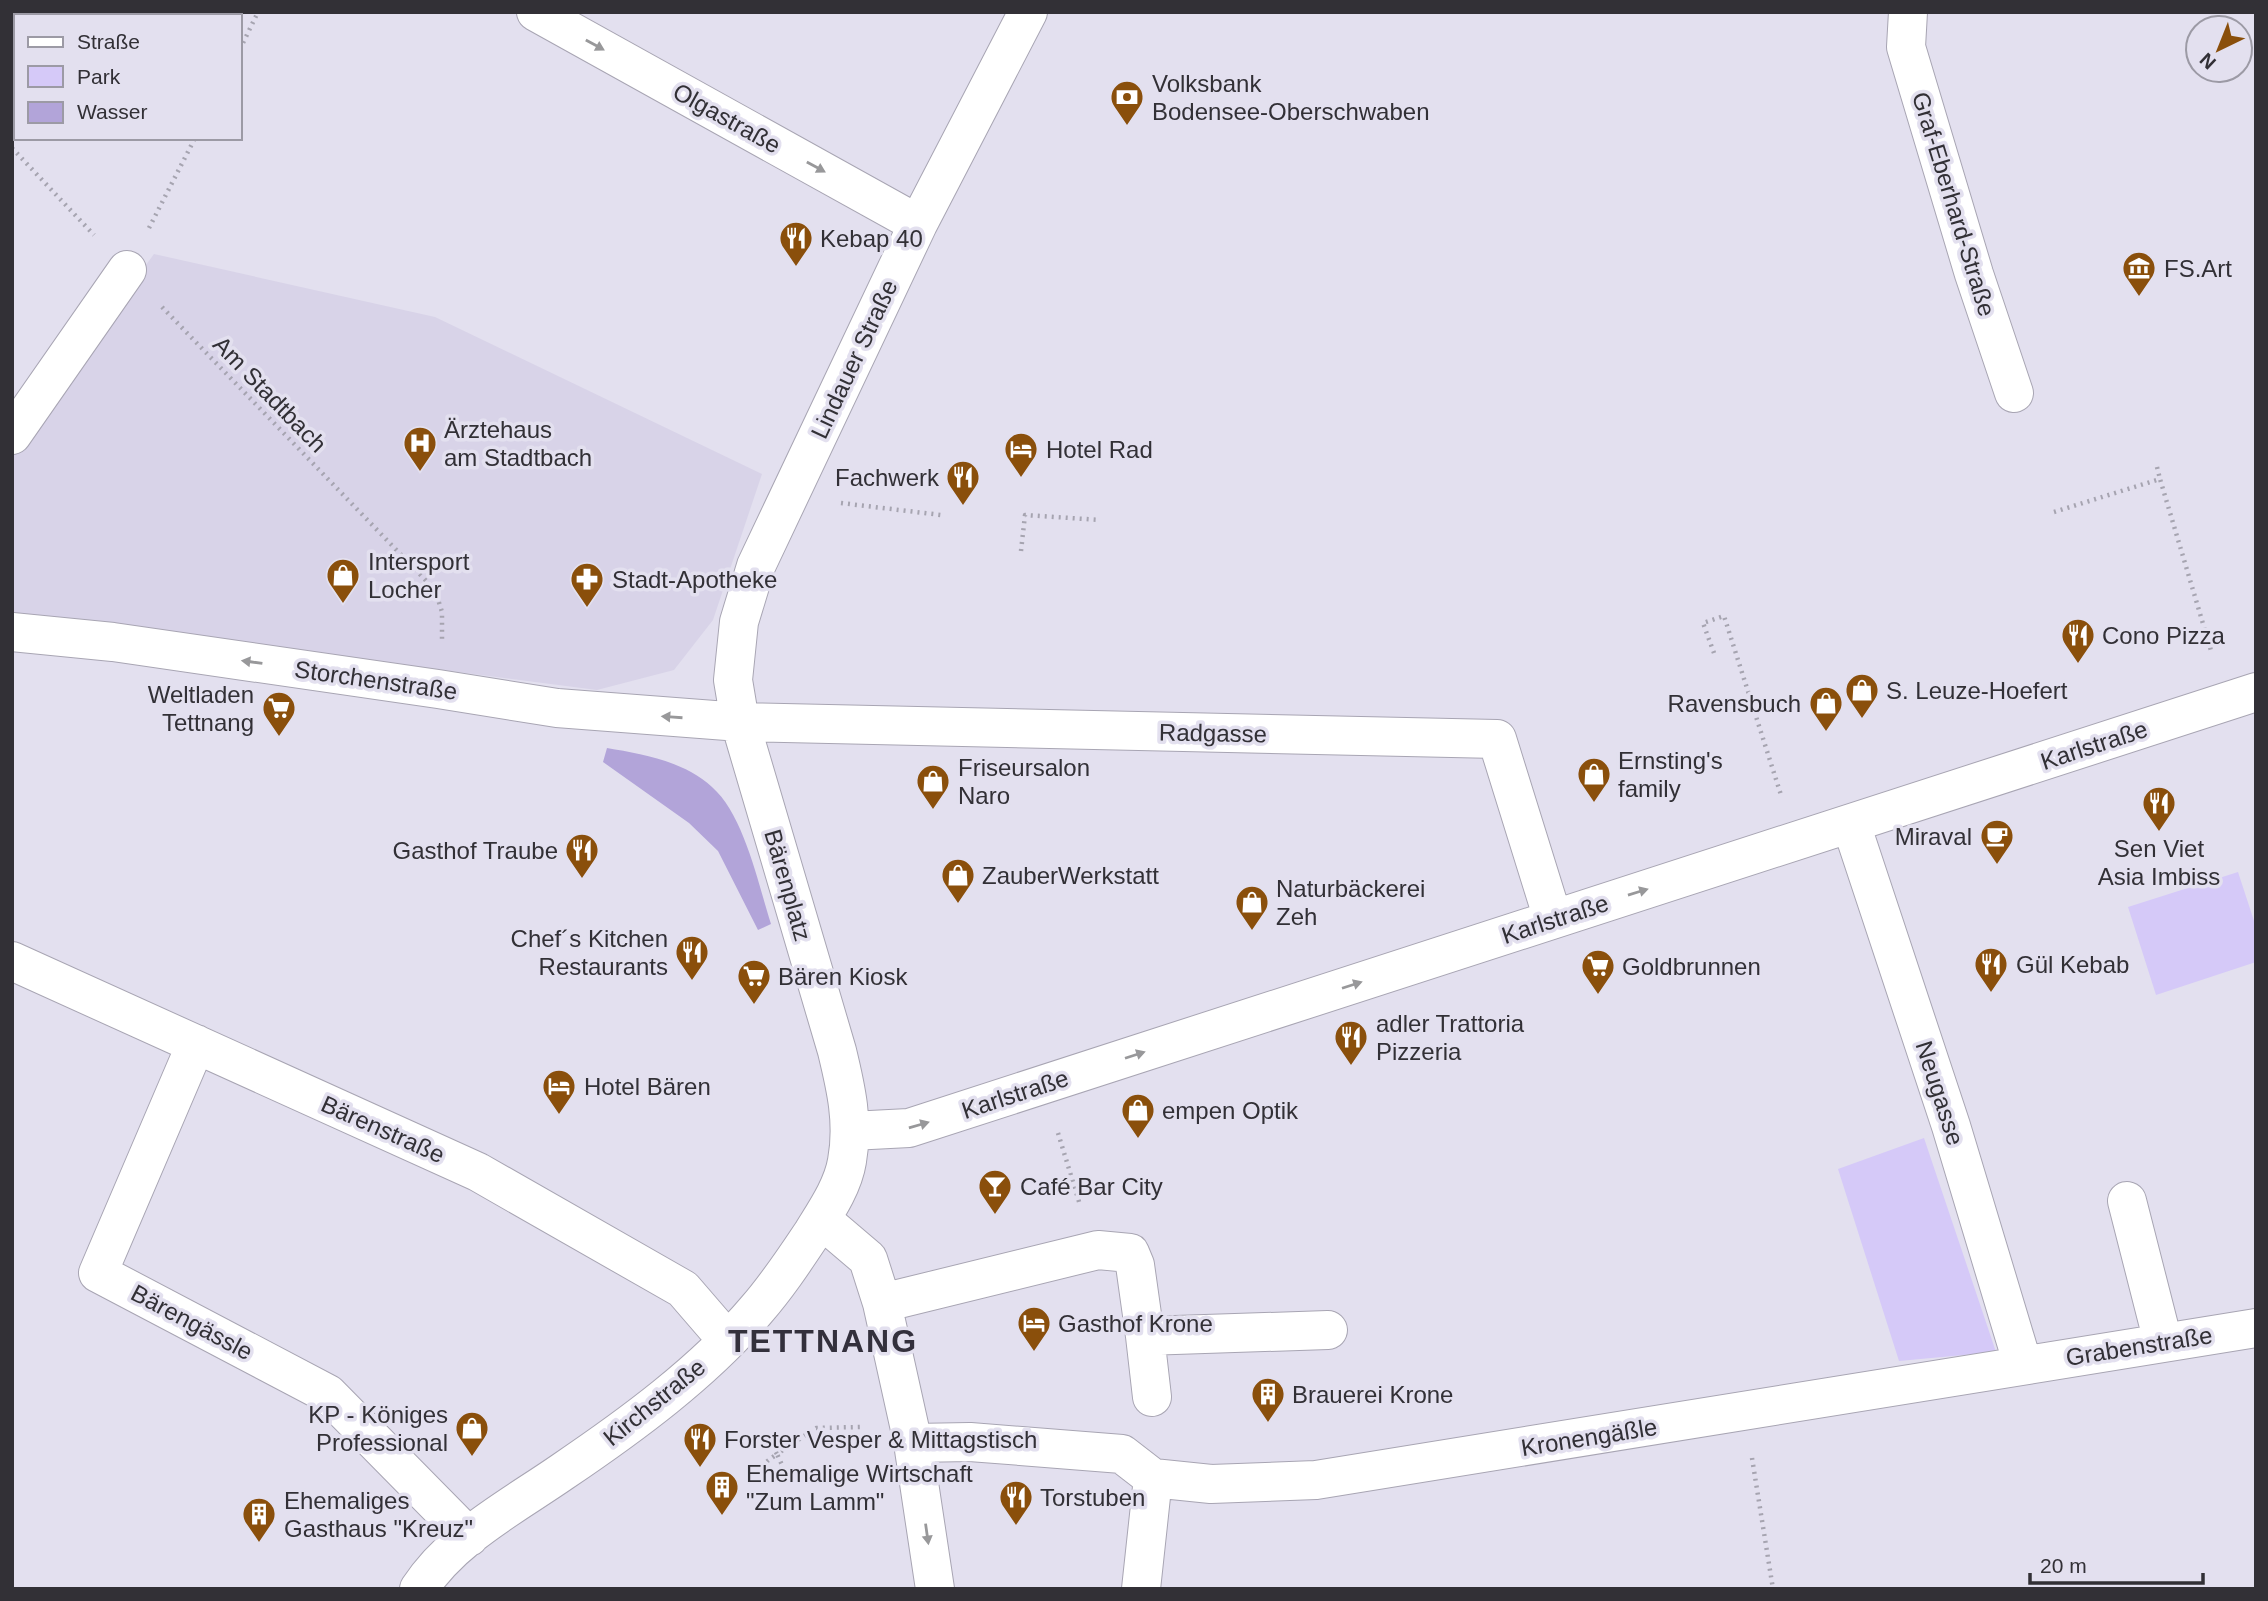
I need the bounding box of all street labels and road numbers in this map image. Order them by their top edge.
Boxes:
street label: Olgastraße [669,77,785,159]
street label: Graf-Eberhard-Straße [1907,88,2001,320]
street label: Lindauer Straße [805,275,903,443]
street label: Am Stadtbach [208,330,332,458]
street label: Storchenstraße [293,655,459,705]
street label: Karlstraße [2037,715,2151,775]
street label: Radgasse [1159,719,1267,747]
street label: Bärenplatz [759,826,817,944]
street label: Karlstraße [1498,889,1612,949]
street label: Neugasse [1910,1037,1970,1149]
street label: Karlstraße [958,1064,1072,1124]
street label: Bärenstraße [317,1090,449,1168]
street label: Bärengässle [127,1279,257,1365]
street label: Grabenstraße [2064,1321,2214,1371]
street label: Kirchstraße [598,1353,710,1451]
street label: Kronengäßle [1519,1413,1659,1461]

